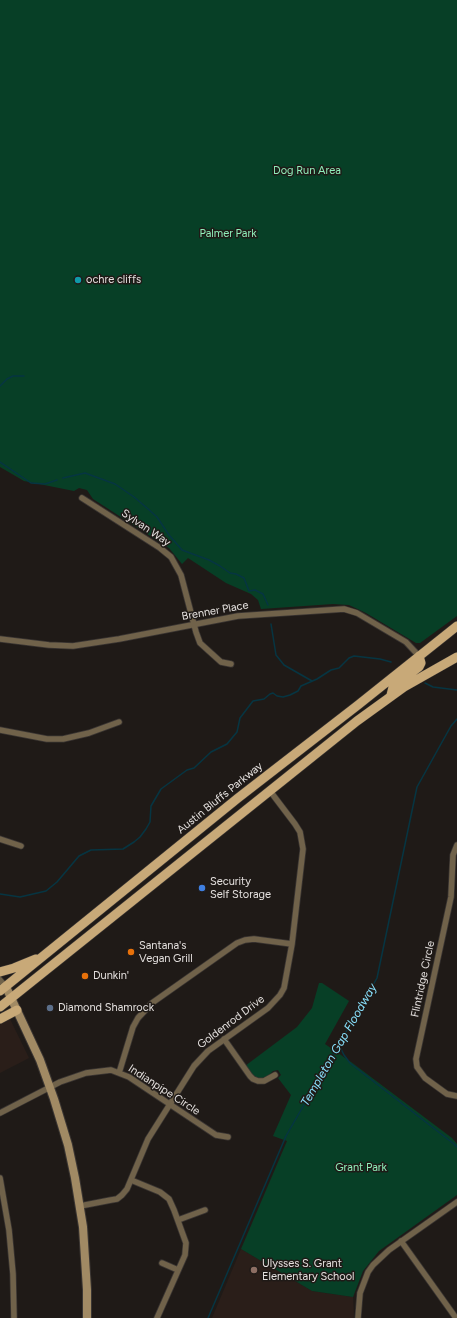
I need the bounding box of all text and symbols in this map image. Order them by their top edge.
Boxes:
park label: Dog Run Area [273,164,341,178]
park label: Palmer Park [199,227,257,241]
place label: ochre cliffs [86,273,141,287]
marker: ochre cliffs [73,275,83,285]
street label: Sylvan Way [119,507,173,549]
street label: Brenner Place [181,599,249,623]
street label: Austin Bluffs Parkway [175,759,265,837]
place label: Security Self Storage [210,875,271,901]
marker: Security Self Storage [197,883,207,893]
place label: Santana's Vegan Grill [139,939,193,965]
street label: Flintridge Circle [408,940,438,1018]
marker: Santana's Vegan Grill [126,947,136,957]
place label: Dunkin' [93,969,129,983]
marker: Dunkin' [80,971,90,981]
water label: Templeton Gap Floodway [298,981,380,1109]
street label: Goldenrod Drive [195,993,267,1051]
place label: Diamond Shamrock [58,1001,154,1015]
marker: Diamond Shamrock [45,1003,55,1013]
street label: Indianpipe Circle [126,1062,202,1118]
park label: Grant Park [335,1161,387,1175]
place label: Ulysses S. Grant Elementary School [262,1257,354,1283]
marker: Ulysses S. Grant Elementary School [249,1265,259,1275]

